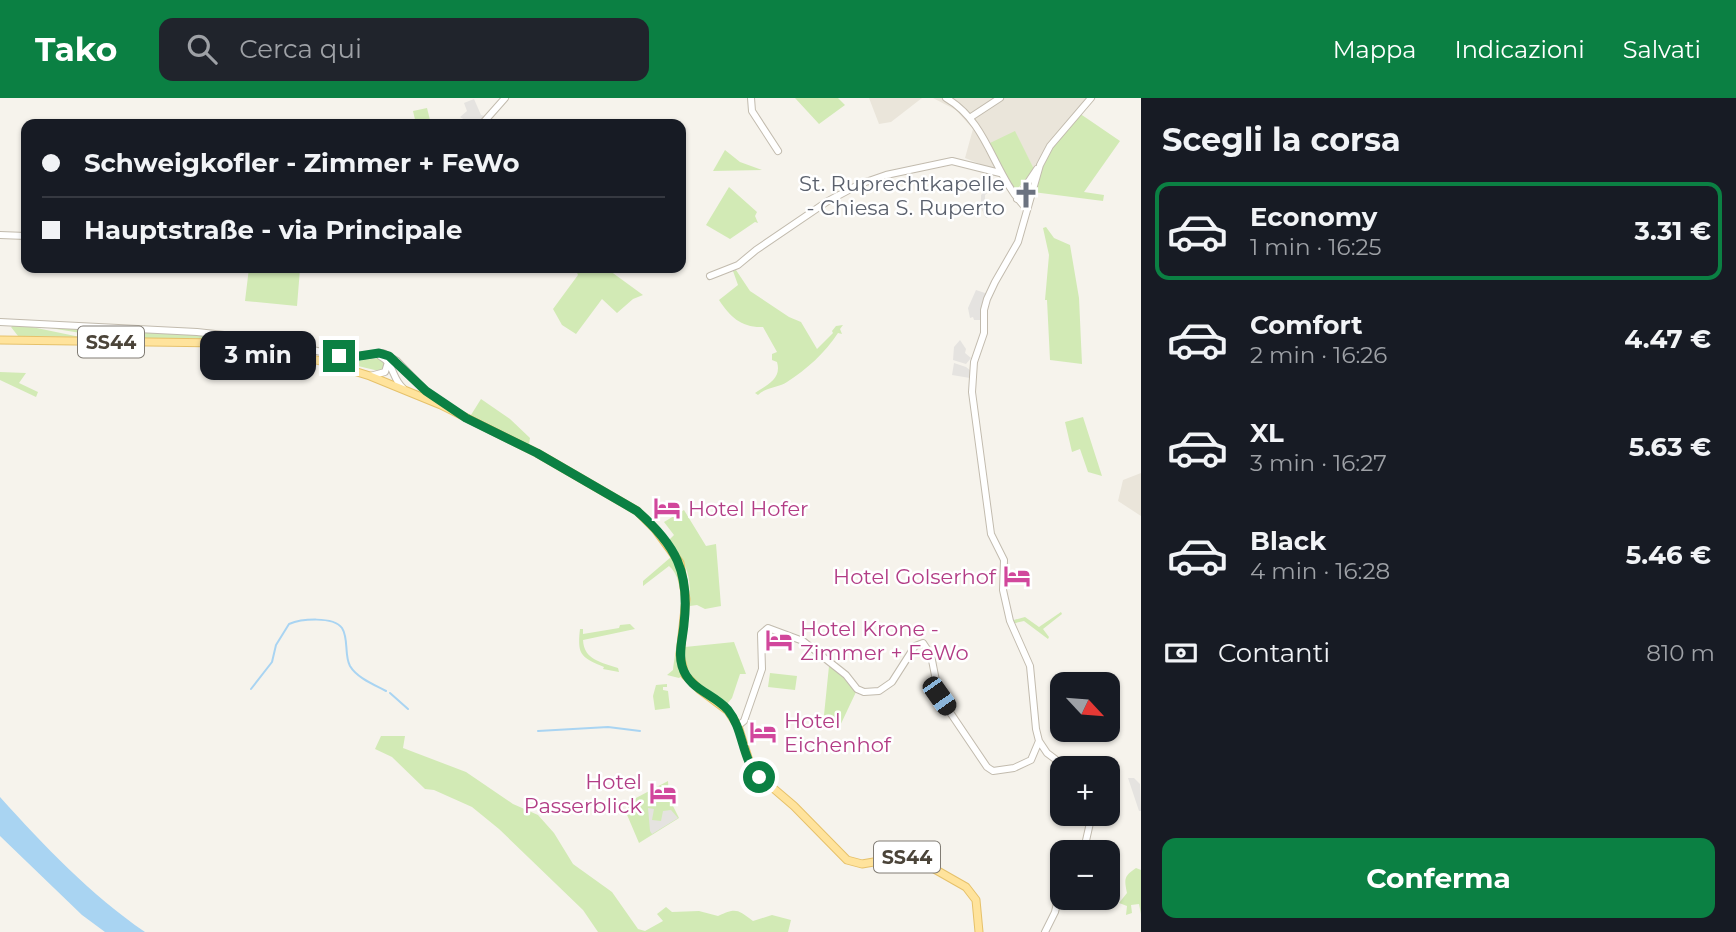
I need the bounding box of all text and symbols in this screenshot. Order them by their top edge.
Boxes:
search box [159,18,649,81]
text: Tako [35,29,117,69]
icon: search [183,30,221,68]
text: Cerca qui [239,33,362,65]
text: Mappa [1333,35,1416,64]
text: Indicazioni [1454,35,1585,64]
text: Salvati [1623,35,1701,64]
text: Scegli la corsa [1162,120,1401,159]
text: Schweigkofler - Zimmer + FeWo [84,147,519,179]
place label: St. Ruprechtkapelle - Chiesa S. Ruperto [799,171,1005,220]
church icon: St. Ruprechtkapelle - Chiesa S. Ruperto [1011,180,1041,210]
icon: car [1166,200,1229,263]
text: Economy [1250,201,1377,233]
text: Hauptstraße - via Principale [84,214,462,246]
text: 3.31 € [1635,215,1711,247]
text: 1 min · 16:25 [1250,233,1382,261]
icon: car [1166,308,1229,371]
text: Comfort [1250,309,1362,341]
text: 4.47 € [1624,323,1711,355]
road number: SS44 [78,326,144,358]
callout: 3 min [199,331,314,380]
route end [323,340,355,372]
text: 3 min [224,341,292,369]
text: 2 min · 16:26 [1250,341,1387,369]
icon: car [1166,416,1229,479]
text: XL [1250,417,1284,449]
text: 5.63 € [1629,431,1711,463]
text: 3 min · 16:27 [1250,449,1387,477]
hotel icon: Hotel Hofer [652,493,682,523]
place label: Hotel Hofer [688,496,808,521]
icon: car [1166,524,1229,587]
text: Black [1250,525,1326,557]
text: 5.46 € [1626,539,1711,571]
text: 4 min · 16:28 [1250,557,1390,585]
hotel icon: Hotel Golserhof [1002,561,1032,591]
place label: Hotel Golserhof [833,564,997,589]
place label: Hotel Krone - Zimmer + FeWo [800,616,969,665]
hotel icon: Hotel Krone - Zimmer + FeWo [764,625,794,655]
icon: cash [1162,634,1200,672]
text: Contanti [1218,637,1330,669]
text: 810 m [1646,639,1715,667]
north arrow [1050,672,1120,742]
map controls [1050,672,1120,910]
car [919,673,960,719]
place label: Hotel Eichenhof [784,708,892,757]
hotel icon: Hotel Eichenhof [748,717,778,747]
button: + [1050,756,1120,826]
route start [743,761,775,793]
place label: Hotel Passerblick [524,769,642,818]
hotel icon: Hotel Passerblick [648,778,678,808]
button: Conferma [1162,838,1715,918]
button: − [1050,840,1120,910]
road number: SS44 [874,842,940,872]

